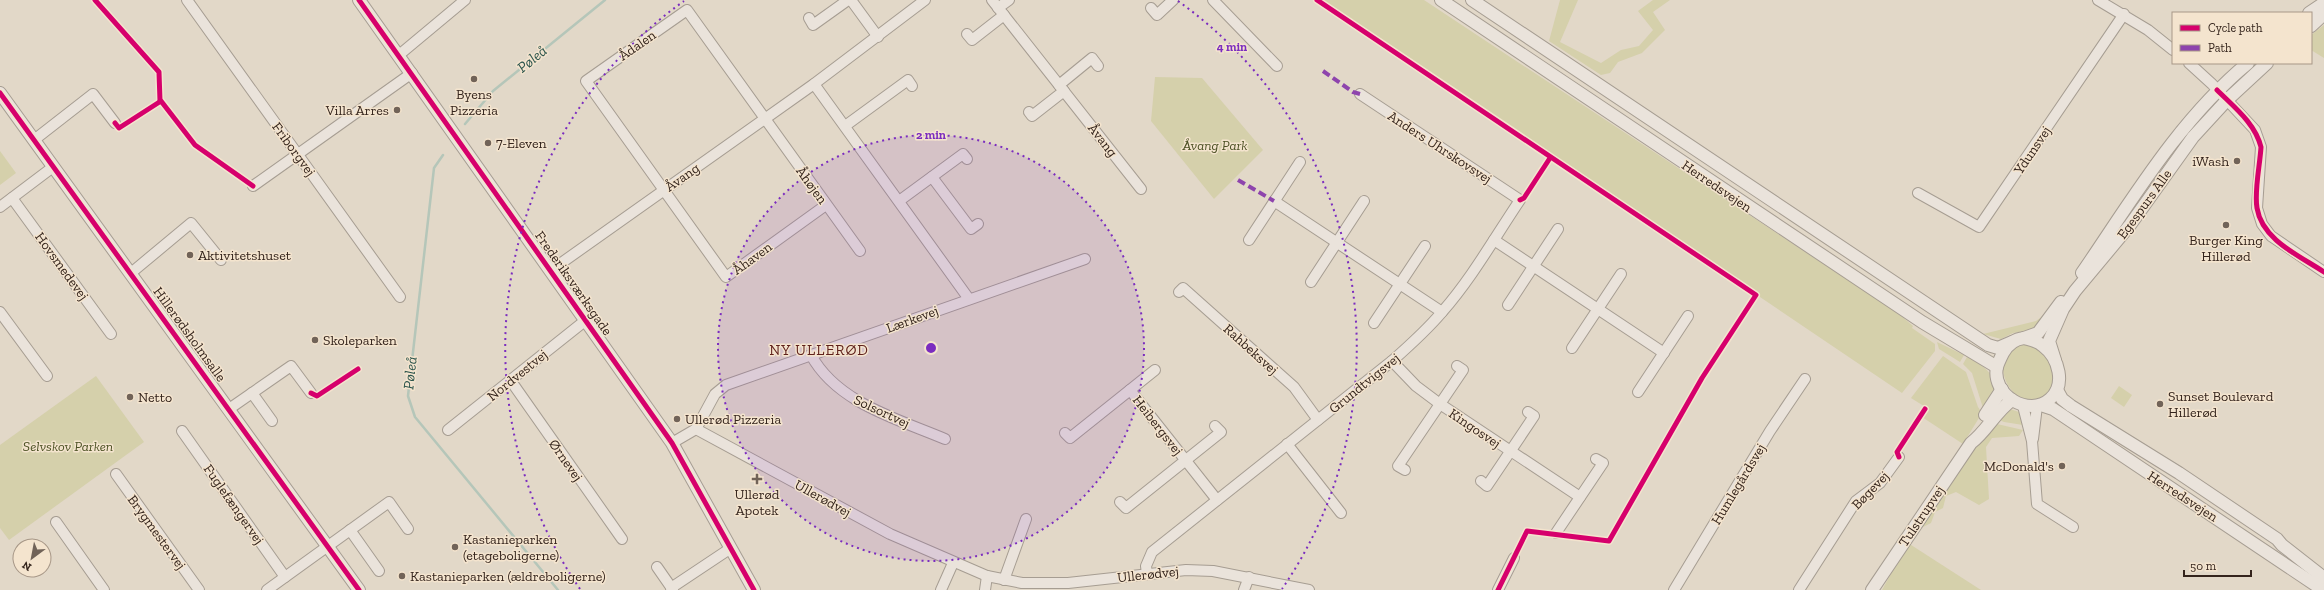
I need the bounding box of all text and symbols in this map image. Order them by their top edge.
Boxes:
legend [2172,12,2312,64]
text: Cycle path [2208,21,2263,35]
street label: Ådalen [615,26,659,64]
text: 4 min [1217,40,1247,54]
text: Path [2208,41,2232,55]
water label: Pøleå [513,42,551,76]
marker: Byens Pizzeria [469,74,479,84]
place label: Byens Pizzeria [450,86,498,119]
place label: Villa Arres [325,102,389,119]
marker: Villa Arres [392,105,402,115]
street label: Anders Uhrskovsvej [1385,107,1495,187]
street label: Friborgvej [268,119,319,180]
street label: Åvang [1084,120,1121,161]
street label: Ydunsvej [2010,123,2055,178]
text: 2 min [916,128,946,142]
place label: 7-Eleven [496,135,547,152]
park label: Åvang Park [1181,137,1248,154]
marker: 7-Eleven [483,138,493,148]
place label: iWash [2192,153,2229,170]
marker: iWash [2232,156,2242,166]
street label: Herredsvejen [1679,157,1755,216]
street label: Åvang [662,159,703,195]
street label: Åhøjen [792,163,831,207]
street label: Egespurs Alle [2113,166,2176,242]
marker: Burger King Hillerød [2221,220,2231,230]
street label: Frederiksværksgade [531,228,616,339]
street label: Hovsmedevej [31,229,92,304]
place label: Burger King Hillerød [2189,232,2263,265]
street label: Åhaven [729,238,775,278]
place label: Aktivitetshuset [198,247,292,264]
marker: Aktivitetshuset [185,250,195,260]
street label: Hillerødsholmsalle [149,284,230,385]
street label: Lærkevej [884,302,941,337]
street label: Rahbeksvej [1220,320,1282,378]
place label: Skoleparken [323,332,397,349]
marker: Skoleparken [310,335,320,345]
district label: NY ULLERØD [769,341,869,359]
centre of rings [924,341,938,355]
street label: Nordvestvej [484,346,551,405]
street label: Grundtvigsvej [1325,350,1403,417]
water label: Pøleå [399,356,421,390]
place label: Sunset Boulevard Hillerød [2168,388,2274,421]
place label: Netto [138,389,172,406]
street label: Solsortvej [851,391,912,432]
marker: Netto [125,392,135,402]
street label: Heibergsvej [1129,392,1186,459]
marker: Sunset Boulevard Hillerød [2155,399,2165,409]
street label: Kingosvej [1446,405,1504,452]
place label: Ullerød Pizzeria [685,411,781,428]
marker: Ullerød Pizzeria [672,414,682,424]
street label: Ørnevej [545,436,586,485]
park label: Selvskov Parken [23,438,113,455]
street label: Humlegårdsvej [1708,441,1769,528]
place label: McDonald's [1984,458,2054,475]
street label: Fuglefængervej [200,461,267,548]
marker: McDonald's [2057,461,2067,471]
street label: Herredsvejen [2144,467,2221,525]
street label: Bøgevej [1848,468,1893,513]
marker: Ullerød Apotek [752,474,762,484]
street label: Ullerødvej [792,476,854,521]
street label: Tulstrupvej [1895,483,1948,550]
place label: Ullerød Apotek [735,486,780,519]
street label: Brygmestervej [124,492,189,573]
place label: Kastanieparken (etageboligerne) [463,531,559,564]
north arrow [12,538,52,578]
marker: Kastanieparken (etageboligerne) [450,542,460,552]
scale bar [2184,552,2251,578]
text: N [19,558,34,574]
text: 50 m [2190,559,2217,573]
street label: Ullerødvej [1116,563,1180,586]
place label: Kastanieparken (ældreboligerne) [410,568,606,585]
marker: Kastanieparken (ældreboligerne) [397,571,407,581]

